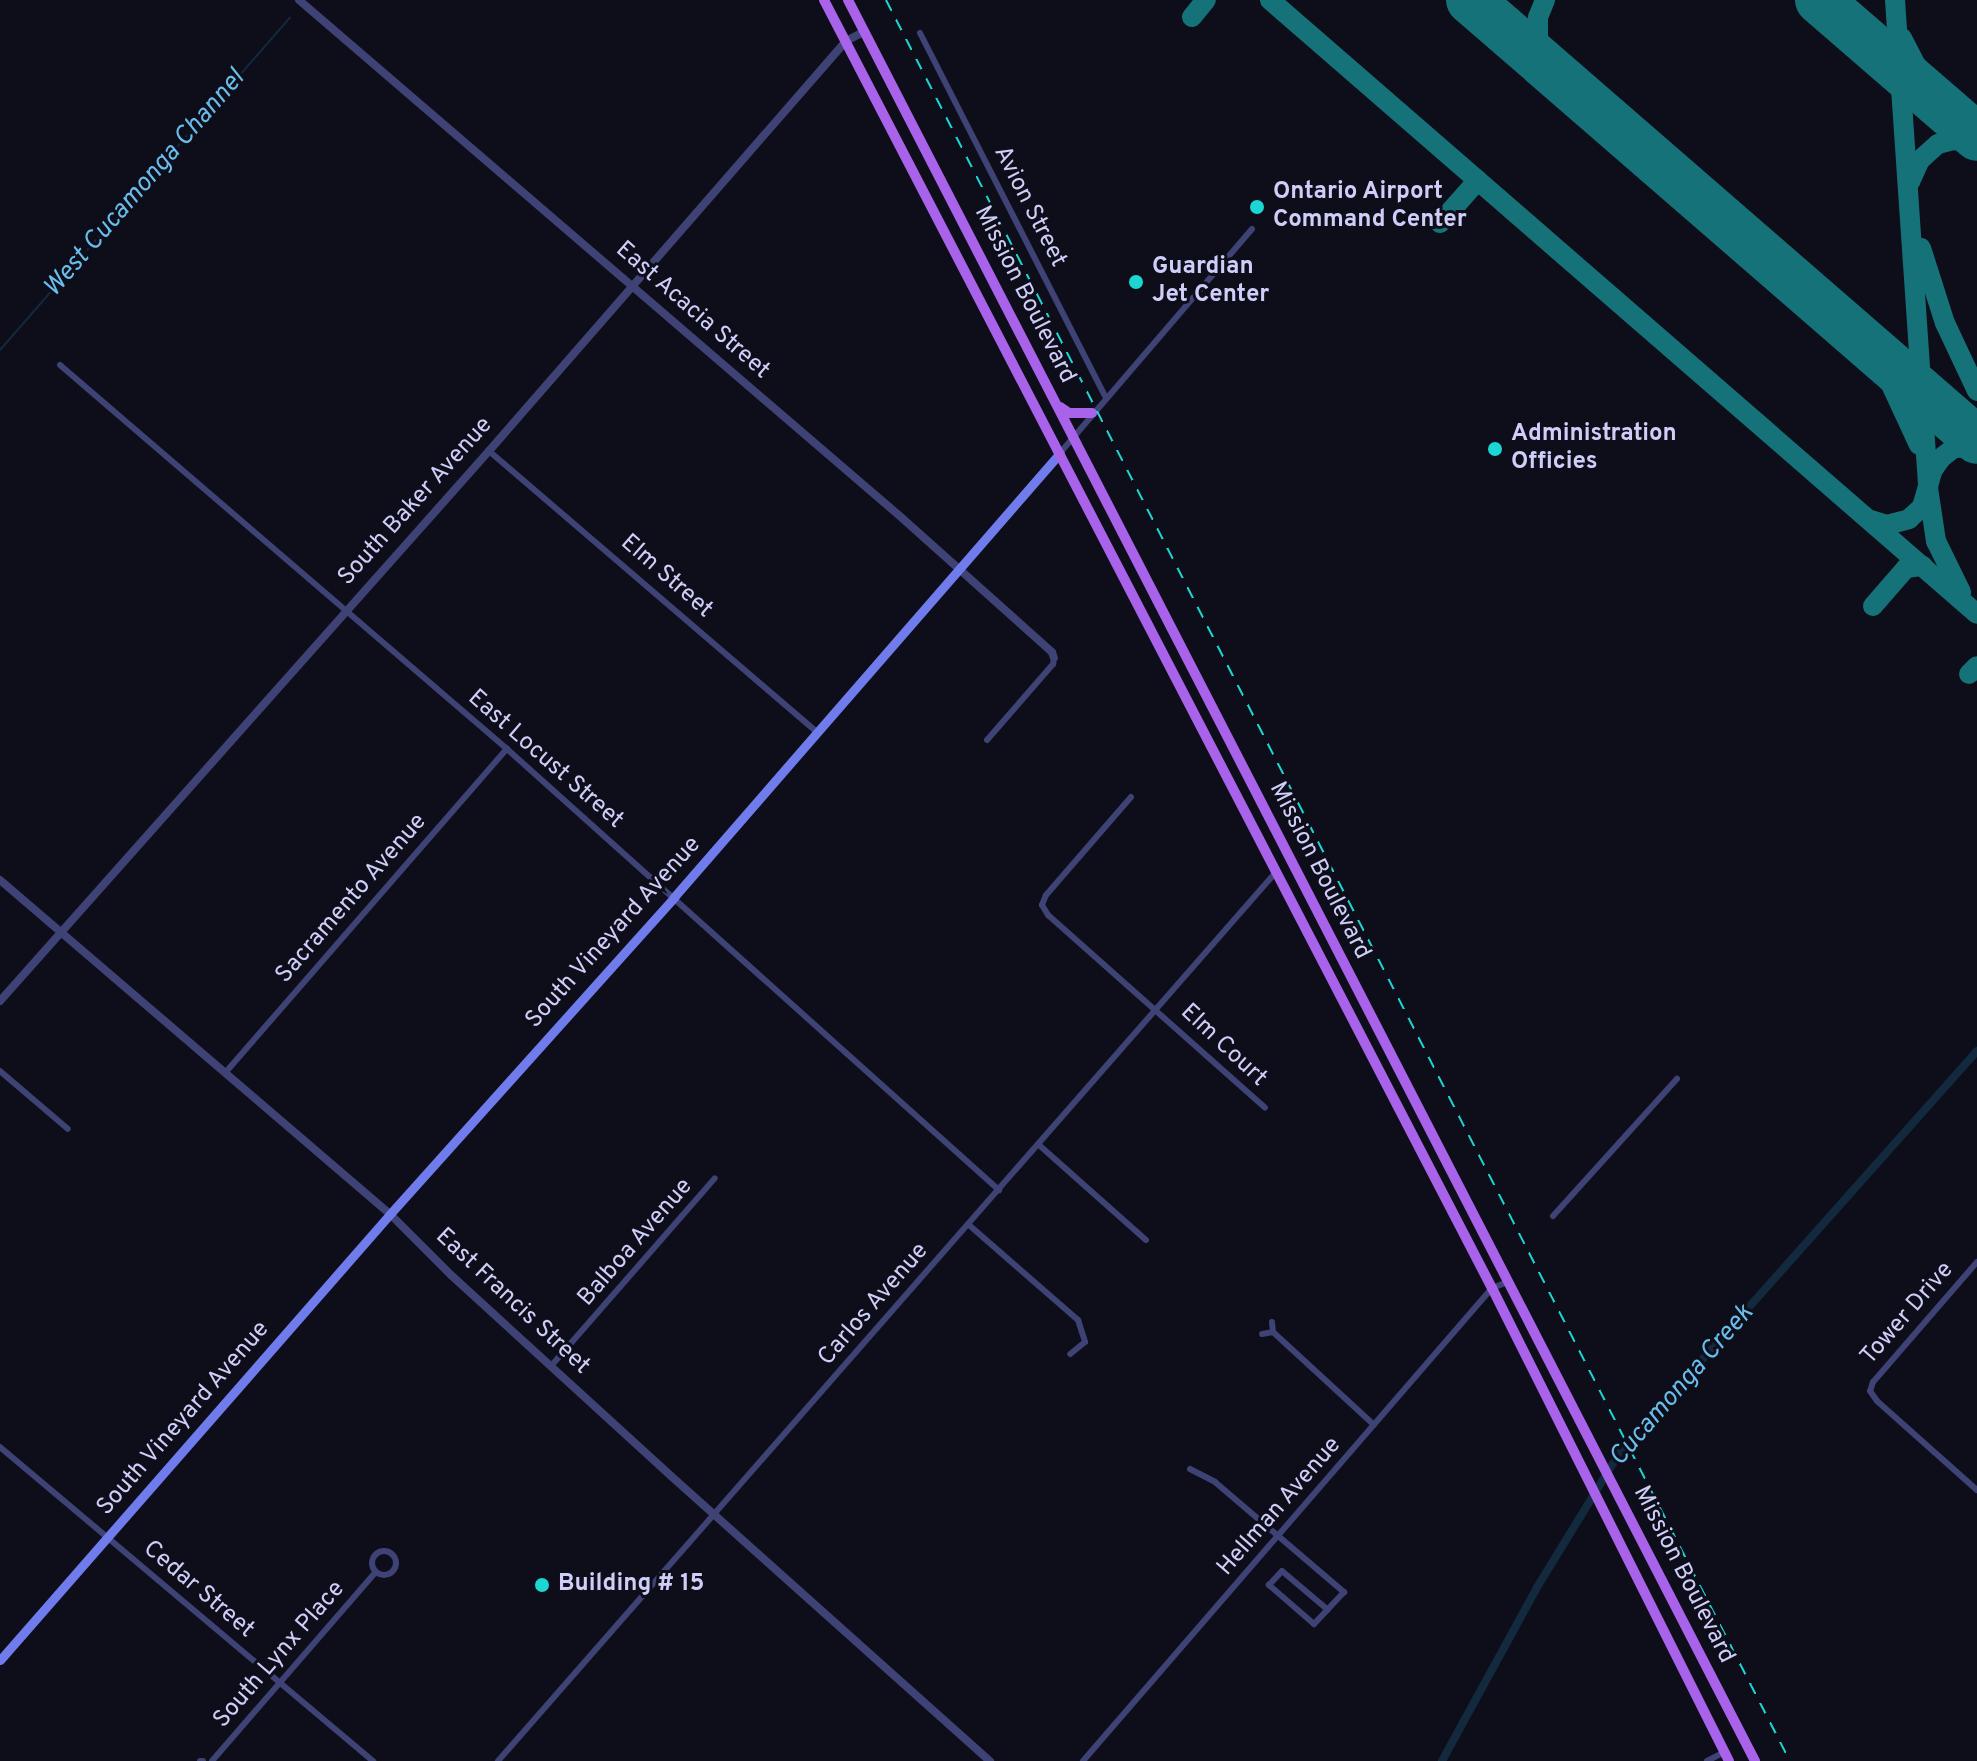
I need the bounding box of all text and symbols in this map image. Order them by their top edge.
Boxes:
water label: West Cucamonga Channel [38,64,252,304]
street label: Avion Street [986,142,1072,272]
place label: Ontario Airport Command Center [1273,179,1467,235]
marker: Ontario Airport Command Center [1248,198,1266,216]
street label: Mission Boulevard [967,202,1081,388]
street label: East Acacia Street [609,236,775,386]
place label: Guardian Jet Center [1152,254,1269,310]
marker: Guardian Jet Center [1127,273,1145,291]
street label: South Baker Avenue [333,412,499,592]
place label: Administration Officies [1511,421,1677,477]
marker: Administration Officies [1486,440,1504,458]
street label: Elm Street [614,529,718,625]
street label: East Locust Street [461,685,629,835]
street label: Mission Boulevard [1262,778,1376,964]
street label: Sacramento Avenue [270,808,434,990]
street label: South Vineyard Avenue [520,831,708,1035]
street label: Elm Court [1174,999,1272,1093]
street label: Balboa Avenue [572,1173,700,1313]
street label: East Francis Street [429,1223,595,1381]
street label: Carlos Avenue [813,1237,935,1373]
street label: Tower Drive [1856,1257,1960,1371]
water label: Cucamonga Creek [1603,1299,1761,1473]
street label: South Vineyard Avenue [91,1315,277,1523]
street label: Hellman Avenue [1212,1431,1348,1583]
street label: Mission Boulevard [1626,1482,1740,1668]
street label: Cedar Street [136,1535,260,1645]
place label: Building # 15 [558,1571,704,1599]
street label: South Lynx Place [208,1576,352,1734]
marker: Building # 15 [533,1576,551,1594]

